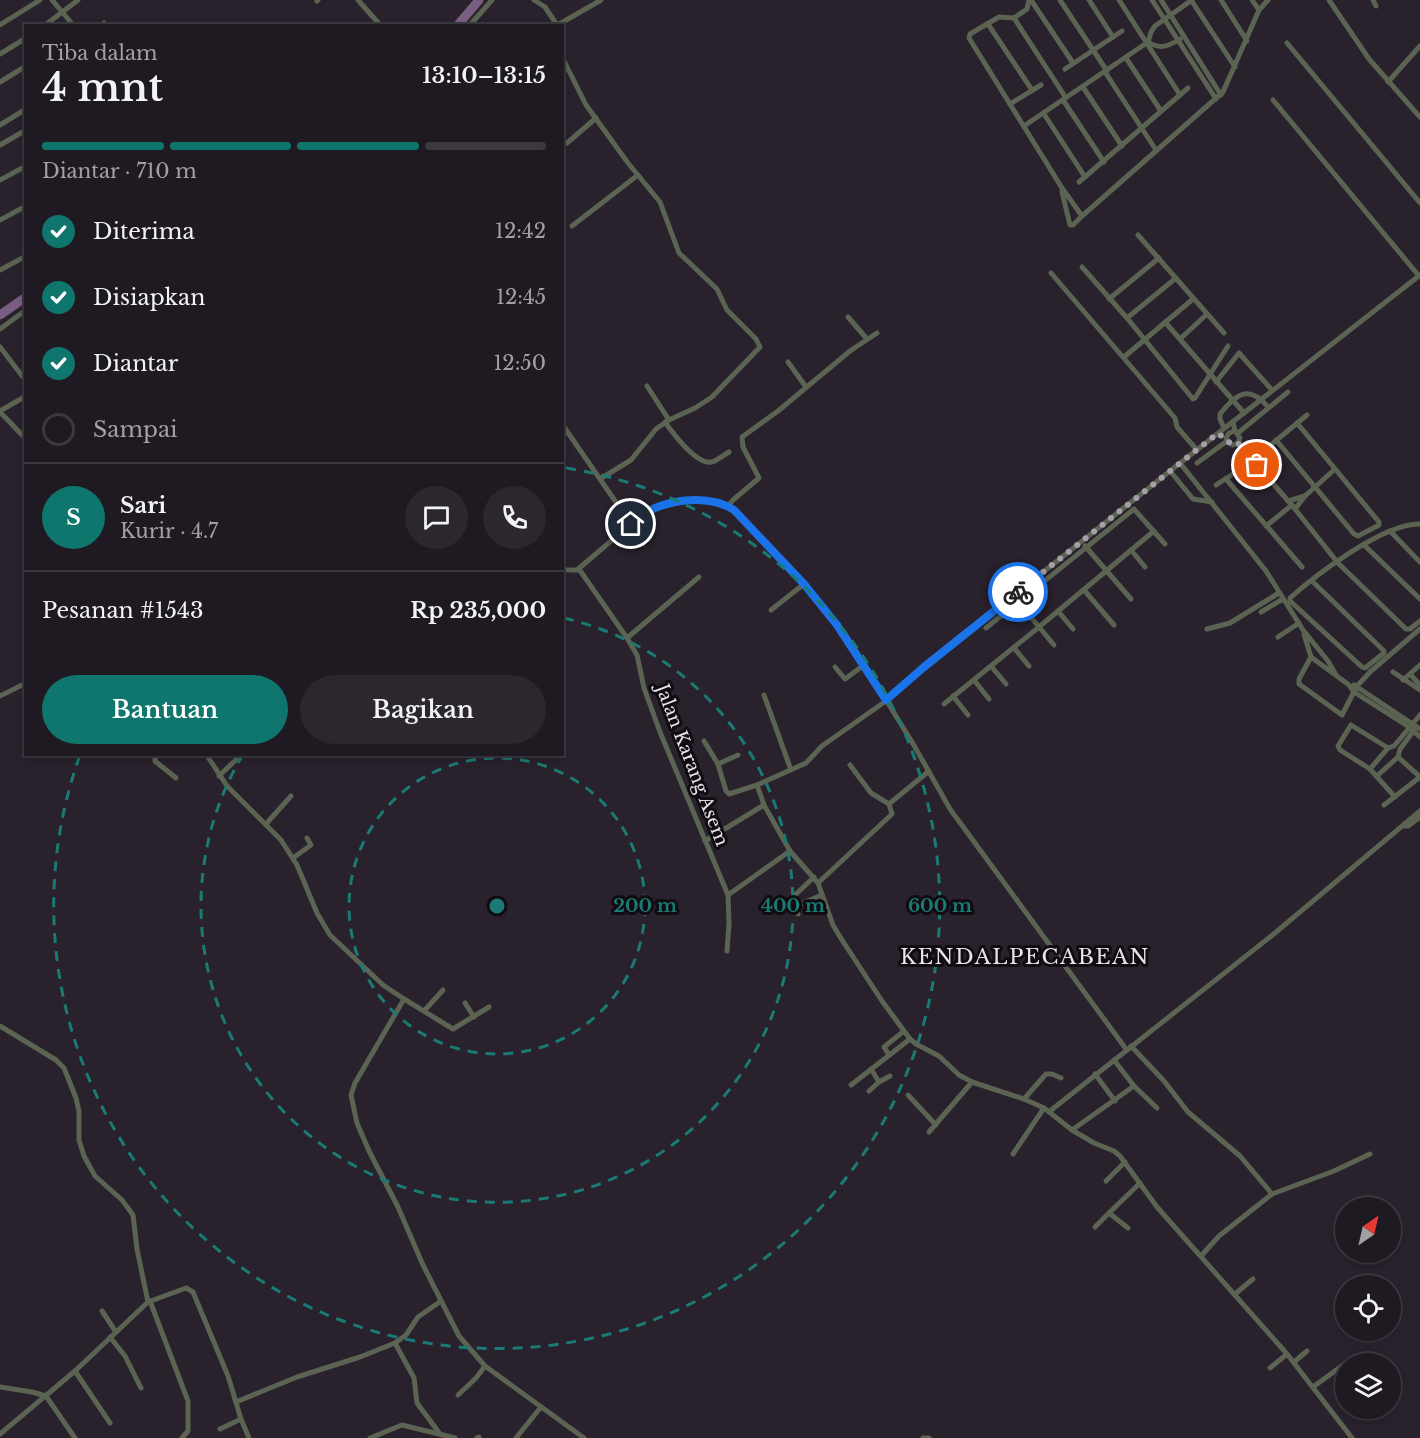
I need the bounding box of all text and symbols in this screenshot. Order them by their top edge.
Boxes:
text: Tiba dalam [42,41,158,65]
text: 13:10–13:15 [422,62,546,89]
text: 4 mnt [42,63,163,112]
text: Diantar · 710 m [42,159,197,183]
icon: check [42,215,75,248]
text: Diterima [93,218,195,245]
text: 12:42 [495,219,546,243]
icon: check [42,281,75,314]
text: Disiapkan [93,284,205,311]
text: 12:45 [496,285,546,309]
icon: check [42,347,75,380]
text: Diantar [93,350,178,377]
text: 12:50 [493,351,546,375]
text: Sampai [93,416,178,443]
pin [1231,439,1282,490]
icon: bag [1240,448,1273,481]
button: chat [405,486,468,549]
button: phone [483,486,546,549]
text: Sari [120,492,166,519]
pin [605,498,656,549]
text: S [66,504,81,531]
icon: home [614,507,647,540]
text: Kurir · 4.7 [120,519,218,543]
courier [988,562,1048,622]
icon: bike [1002,576,1035,609]
text: Pesanan #1543 [42,597,203,624]
text: Rp 235,000 [410,597,546,624]
button: Bantuan [42,675,288,744]
button: Bagikan [300,675,546,744]
street label: Jalan Karang Asem [650,679,733,849]
text: 200 m [613,895,677,917]
text: 400 m [761,895,825,917]
text: 600 m [908,895,972,917]
centre of rings [487,896,507,916]
district label: KENDALPECABEAN [900,944,1150,970]
north arrow [1335,1197,1401,1263]
map controls [1335,1197,1401,1419]
button: locate [1335,1275,1401,1341]
button: layers [1335,1353,1401,1419]

